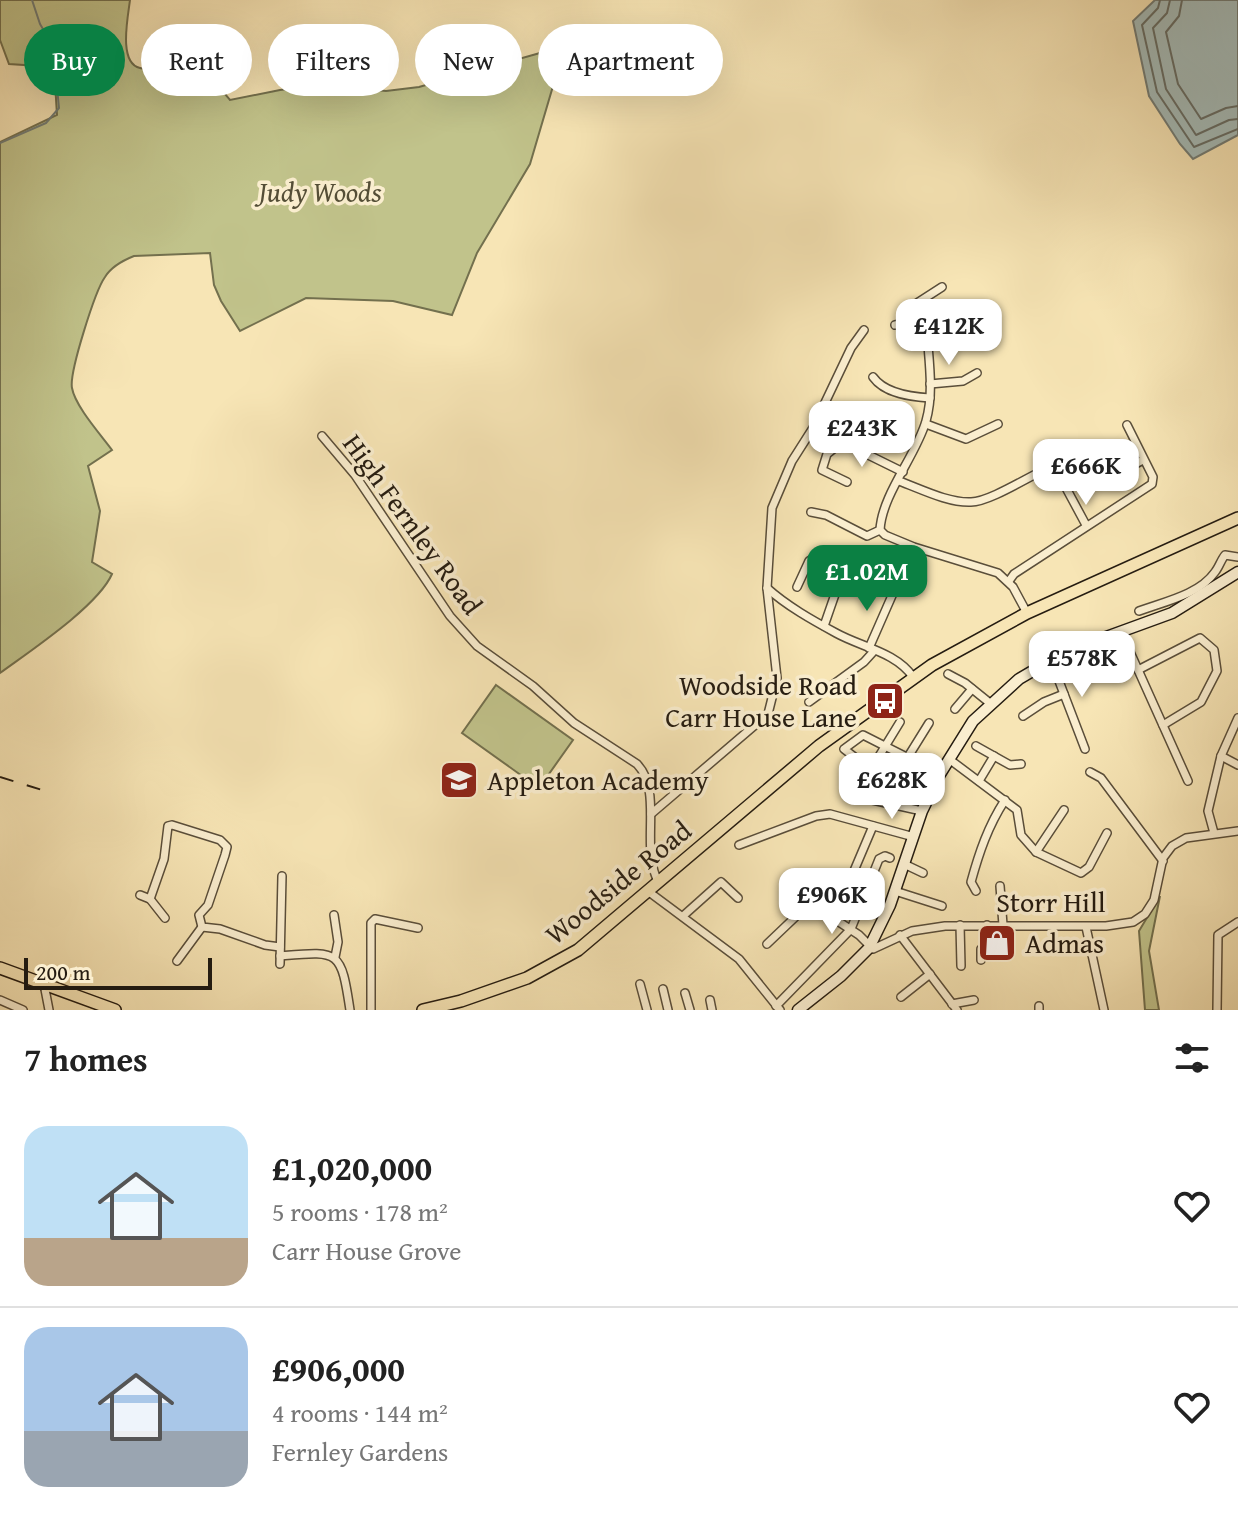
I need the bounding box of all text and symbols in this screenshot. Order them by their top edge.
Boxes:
chip: Buy [24,24,125,96]
chip: Rent [141,24,252,96]
chip: Filters [268,24,399,96]
chip: New [415,24,522,96]
chip: Apartment [538,24,723,96]
park label: Judy Woods [255,171,381,212]
pin: £412K [893,299,1005,367]
text: £412K [914,305,984,344]
pin: £243K [806,401,918,469]
text: £243K [827,407,897,446]
street label: High Fernley Road [334,425,493,623]
pin: £666K [1030,439,1142,507]
text: £666K [1051,445,1121,484]
pin: £1.02M [802,545,932,613]
text: £1.02M [825,551,909,590]
pin: £578K [1026,631,1138,699]
text: £578K [1047,637,1117,676]
place label: Woodside Road Carr House Lane [665,664,857,737]
bus stop icon: Woodside Road Carr House Lane [864,680,906,722]
pin: £628K [836,753,948,821]
school or university icon: Appleton Academy [438,759,480,801]
place label: Appleton Academy [487,759,709,800]
text: £628K [857,759,927,798]
street label: Woodside Road [536,810,700,954]
pin: £906K [776,868,888,936]
text: £906K [797,874,867,913]
street label: Storr Hill [996,881,1106,922]
shop icon: Admas [976,922,1018,964]
place label: Admas [1025,922,1104,963]
scale bar [24,954,212,990]
text: 200 m [36,956,91,988]
text: 7 homes [24,1034,148,1083]
icon: filters [1170,1036,1214,1080]
text: £1,020,000 [272,1143,432,1192]
icon: home [88,1158,184,1254]
icon: heart [1170,1184,1214,1228]
text: 5 rooms · 178 m² [272,1192,448,1231]
text: Carr House Grove [272,1231,461,1270]
text: £906,000 [272,1344,405,1393]
icon: home [88,1359,184,1455]
icon: heart [1170,1385,1214,1429]
text: 4 rooms · 144 m² [272,1393,448,1432]
text: Fernley Gardens [272,1432,448,1471]

